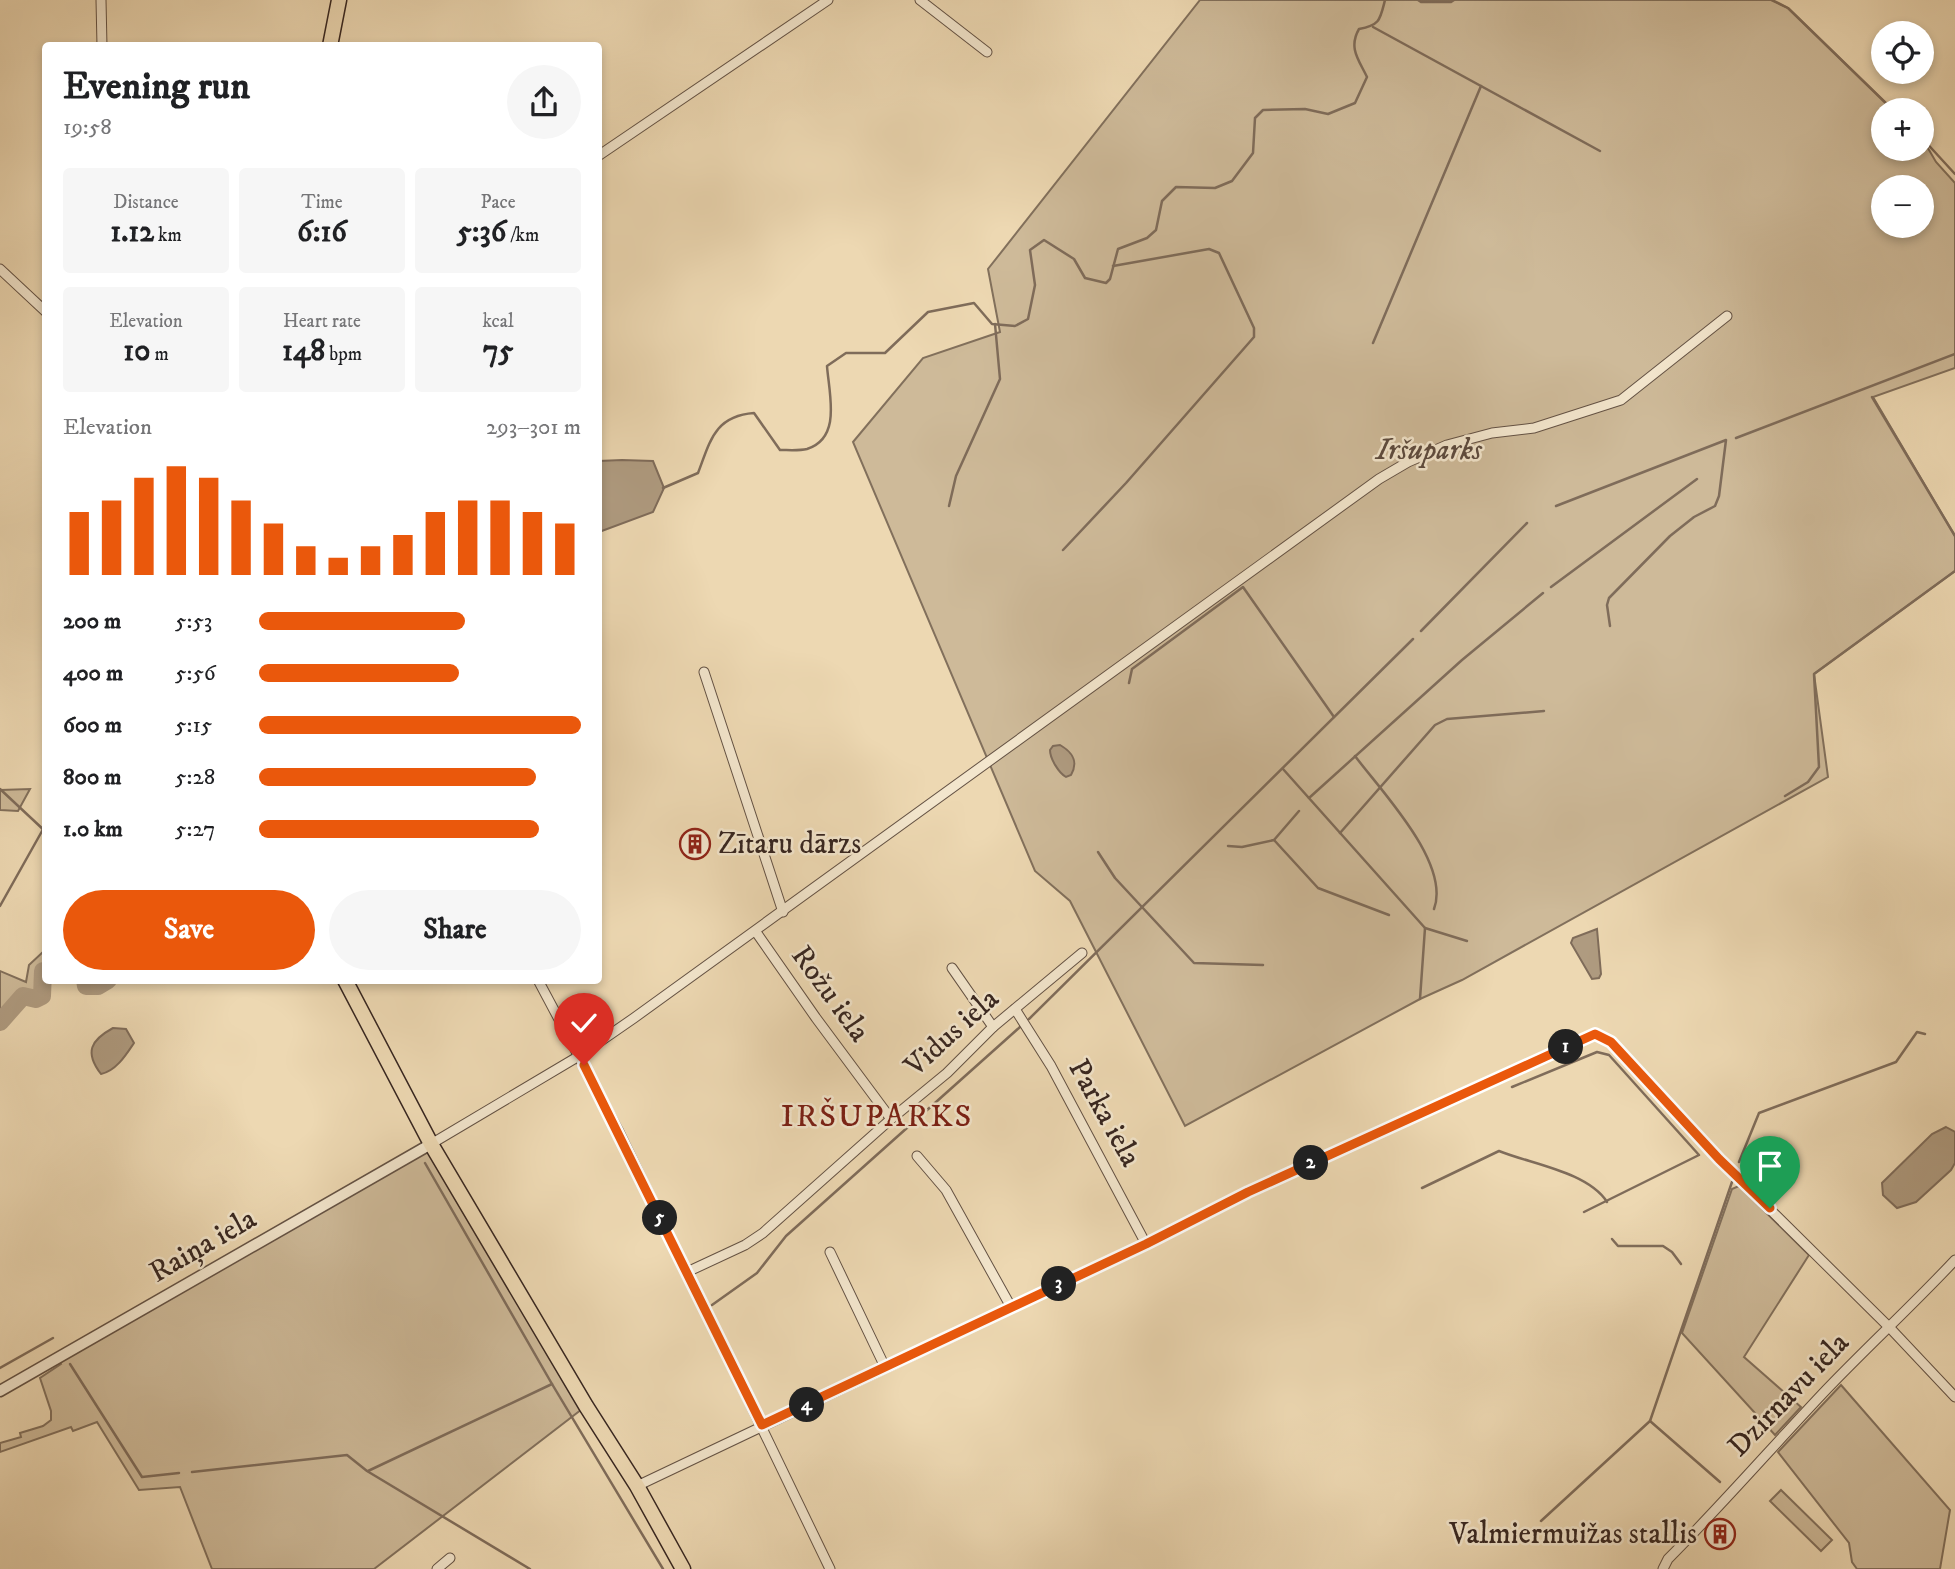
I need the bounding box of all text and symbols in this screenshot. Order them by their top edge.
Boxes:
map controls [1871,21,1934,238]
button: locate [1871,21,1934,84]
text: Evening run [63,63,250,111]
button: share [507,65,581,139]
button: + [1871,98,1934,161]
text: 19:58 [63,113,112,142]
button: − [1871,175,1934,238]
text: Distance [113,191,179,214]
text: Time [301,191,343,214]
text: Pace [480,191,516,214]
text: 1.12 [110,214,154,251]
text: 6:16 [297,214,347,251]
text: 5:36 [457,214,506,251]
text: km [154,224,182,247]
text: /km [506,224,539,247]
text: Elevation [109,310,183,333]
text: Heart rate [283,310,361,333]
text: kcal [482,310,514,333]
text: 10 [123,333,150,370]
text: 148 [282,333,325,370]
text: 75 [483,333,513,370]
text: m [150,343,169,366]
text: bpm [325,343,362,366]
text: Elevation [63,413,152,442]
text: 293–301 m [486,413,581,442]
park label: Iršuparks [1374,432,1483,469]
text: 200 m [63,607,121,636]
text: 5:53 [175,607,212,636]
text: 400 m [63,659,123,688]
text: 5:56 [175,659,216,688]
text: 600 m [63,711,122,740]
text: 5:15 [175,711,212,740]
text: 800 m [63,763,121,792]
text: 5:28 [175,763,215,792]
text: 1.0 km [63,815,123,844]
text: 5:27 [175,815,215,844]
place label: Zītaru dārzs [718,826,861,863]
building icon: Zītaru dārzs [678,827,712,861]
button: Save [63,890,315,970]
button: Share [329,890,581,970]
street label: Rožu iela [783,939,878,1050]
street label: Vidus iela [896,981,1007,1086]
pin [554,993,614,1065]
icon: check [565,1004,603,1042]
pin: 1 [1548,1030,1584,1064]
text: 1 [1562,1035,1569,1058]
street label: Parka iela [1059,1053,1149,1173]
district label: IRŠUPARKS [781,1097,973,1137]
pin [1740,1136,1800,1208]
pin: 2 [1294,1146,1328,1180]
icon: arrive [1751,1147,1789,1185]
text: 2 [1306,1151,1315,1174]
pin: 5 [642,1200,678,1236]
street label: Raiņa iela [143,1201,263,1291]
text: 5 [655,1206,664,1229]
pin: 3 [1042,1266,1076,1302]
text: 3 [1055,1272,1062,1295]
street label: Dzirnavu iela [1721,1325,1858,1465]
pin: 4 [790,1388,824,1422]
text: 4 [801,1393,812,1416]
place label: Valmiermuižas stallis [1448,1516,1697,1553]
building icon: Valmiermuižas stallis [1703,1517,1737,1551]

